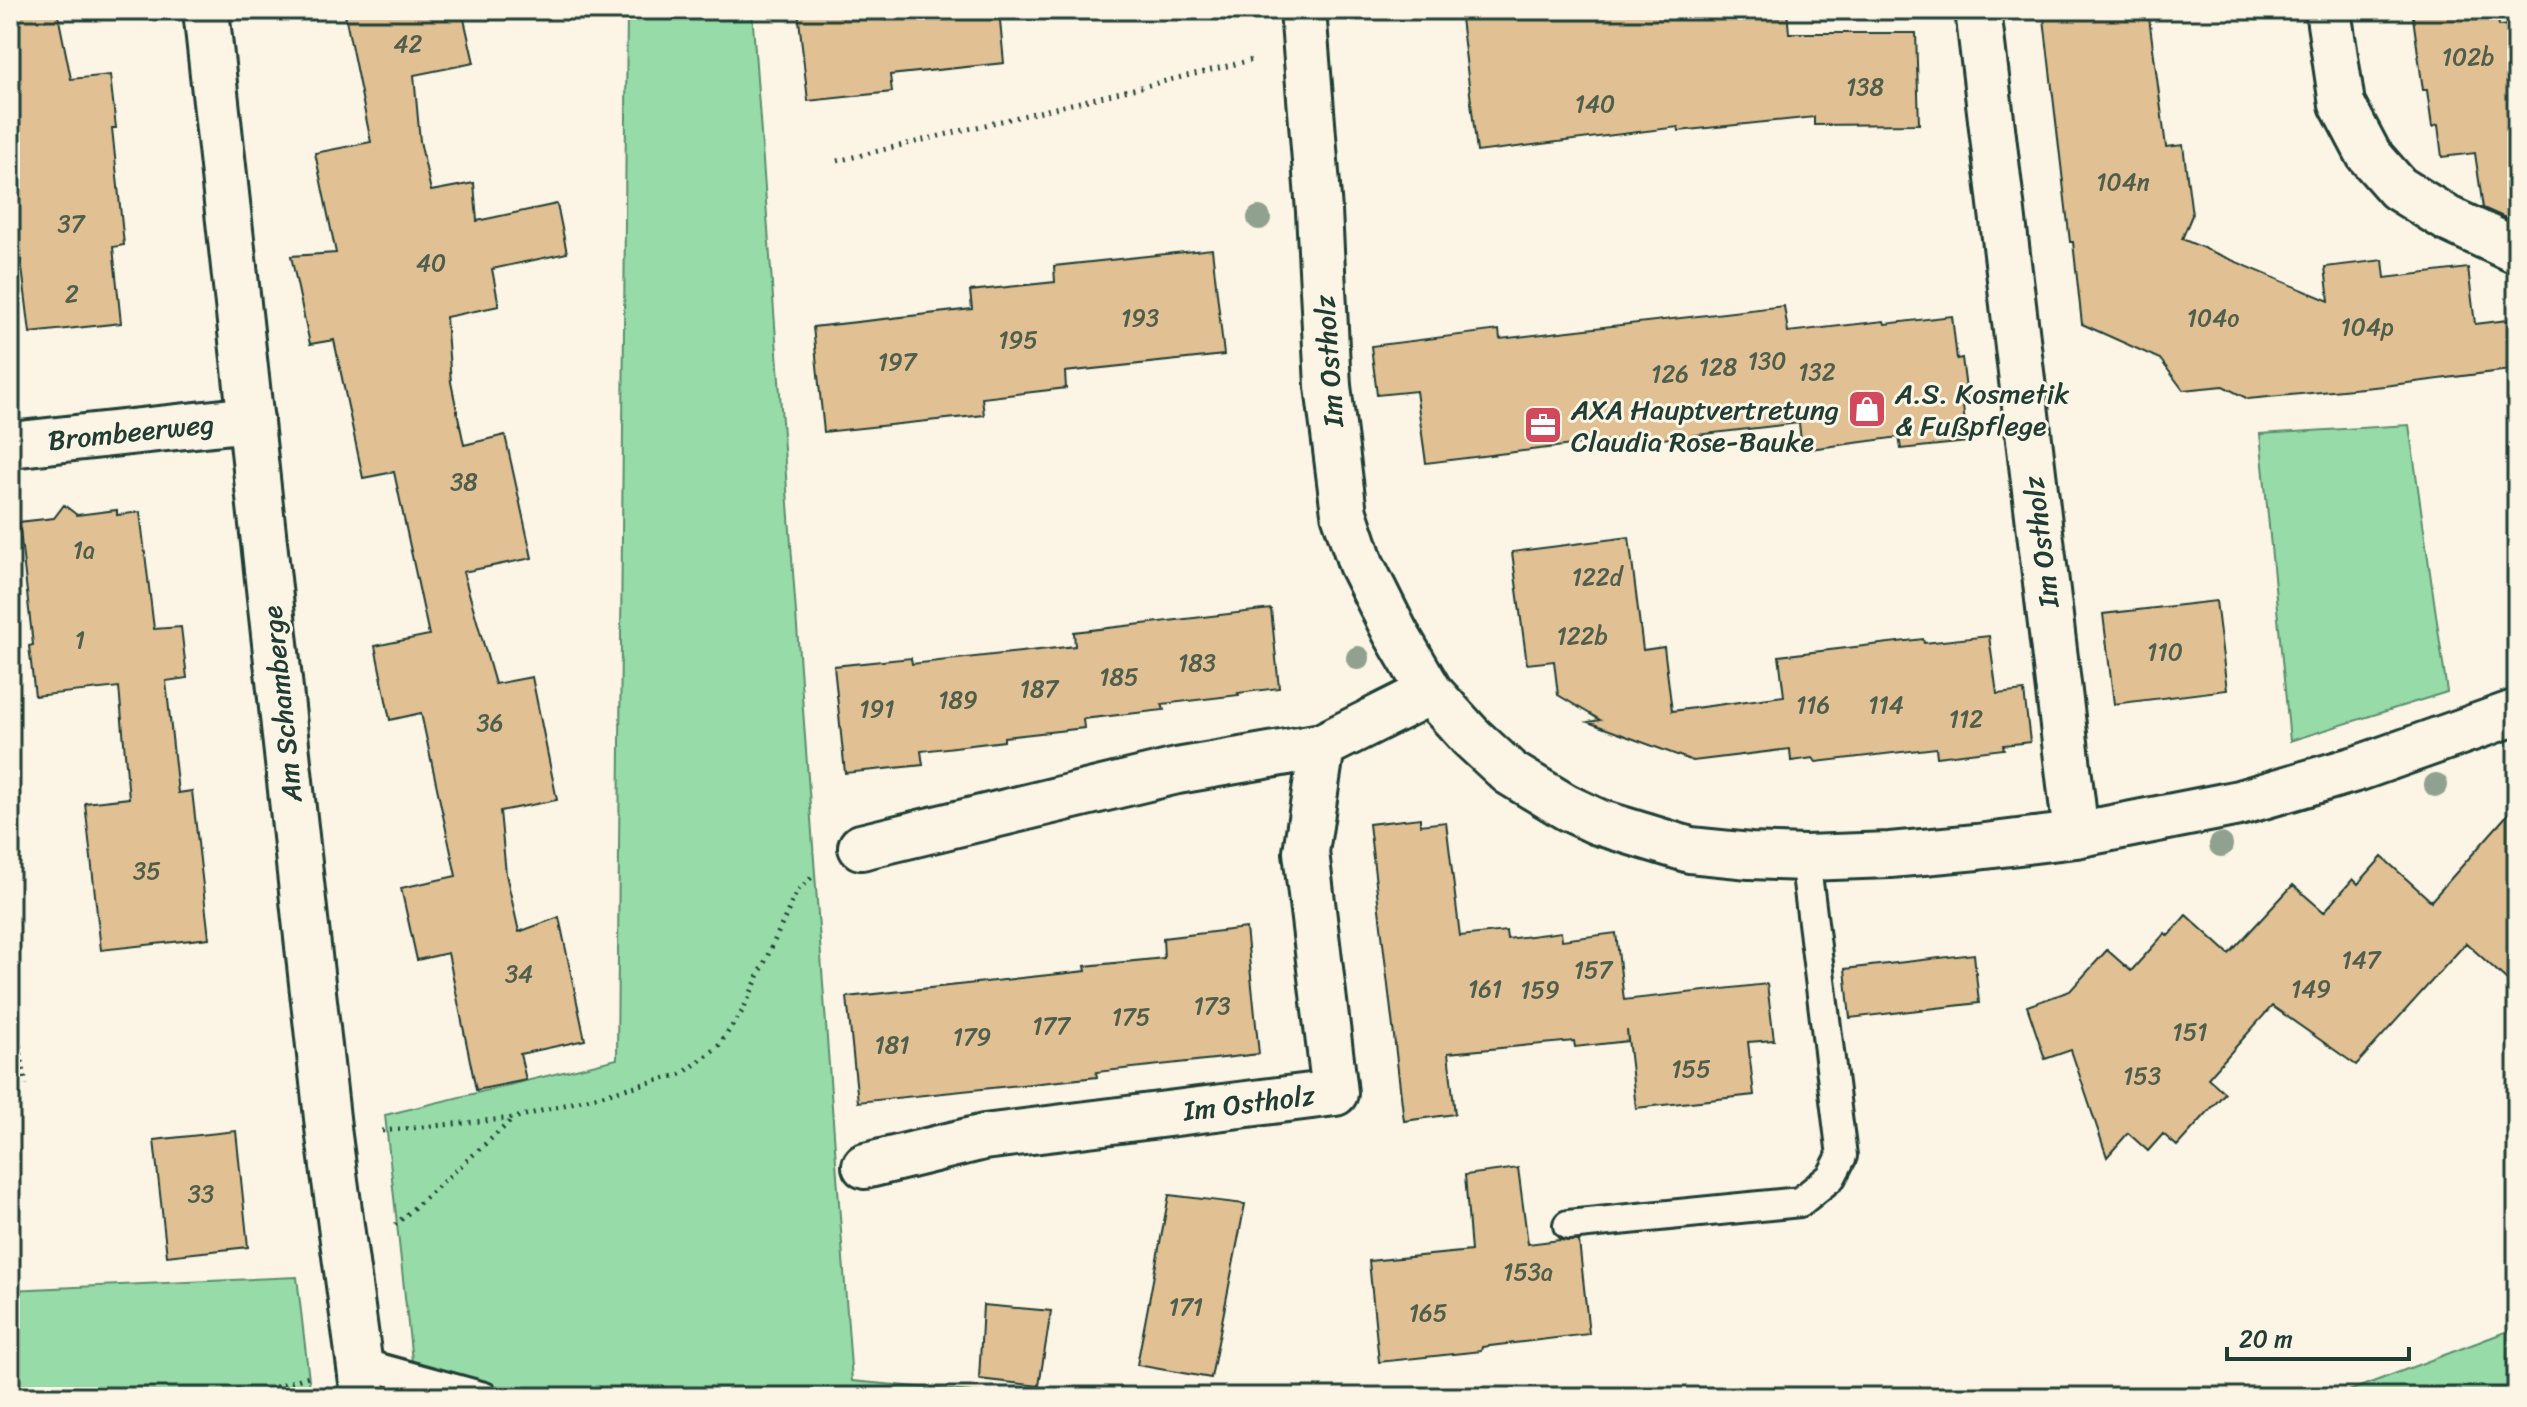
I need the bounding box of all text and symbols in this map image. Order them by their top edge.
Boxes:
house number: 42 [394,23,423,65]
house number: 102b [2442,36,2494,78]
house number: 138 [1846,66,1884,108]
house number: 140 [1575,83,1615,125]
house number: 104n [2096,161,2150,203]
house number: 37 [58,203,86,245]
house number: 40 [416,242,446,284]
house number: 2 [65,273,79,315]
street label: Im Ostholz [1300,293,1358,430]
house number: 193 [1121,297,1159,339]
house number: 104o [2187,297,2239,339]
house number: 104p [2340,306,2394,348]
house number: 195 [998,319,1038,361]
house number: 130 [1748,340,1786,382]
house number: 197 [878,341,918,383]
house number: 128 [1699,346,1737,388]
house number: 132 [1798,351,1836,393]
house number: 126 [1651,353,1689,395]
place label: A.S. Kosmetik & Fußpflege [1894,369,2069,450]
place label: AXA Hauptvertretung Claudia Rose-Bauke [1570,385,1839,466]
shop icon: A.S. Kosmetik & Fußpflege [1846,388,1888,430]
street label: Brombeerweg [45,399,217,465]
office icon: AXA Hauptvertretung Claudia Rose-Bauke [1522,404,1564,446]
house number: 38 [450,461,478,503]
street label: Im Ostholz [2009,473,2074,612]
house number: 1a [73,529,95,571]
house number: 122d [1572,556,1625,598]
street label: Am Schamberge [247,603,317,806]
house number: 122b [1556,615,1608,657]
house number: 1 [75,619,85,661]
house number: 110 [2147,631,2183,673]
house number: 183 [1178,642,1216,684]
house number: 185 [1099,656,1139,698]
house number: 187 [1020,668,1060,710]
house number: 189 [938,679,978,721]
house number: 116 [1796,684,1830,726]
house number: 114 [1868,684,1904,726]
house number: 191 [859,688,895,730]
house number: 112 [1949,698,1983,740]
house number: 36 [477,702,503,744]
house number: 35 [133,850,161,892]
house number: 147 [2342,939,2382,981]
house number: 157 [1574,949,1614,991]
house number: 34 [505,953,533,995]
house number: 161 [1468,968,1502,1010]
house number: 149 [2291,968,2331,1010]
house number: 159 [1520,969,1560,1011]
house number: 173 [1193,985,1231,1027]
house number: 175 [1112,996,1150,1038]
house number: 177 [1032,1005,1071,1047]
house number: 151 [2172,1011,2208,1053]
house number: 179 [953,1016,991,1058]
house number: 181 [874,1024,910,1066]
house number: 155 [1671,1048,1711,1090]
house number: 153 [2123,1055,2161,1097]
street label: Im Ostholz [1179,1071,1318,1136]
house number: 33 [188,1173,214,1215]
house number: 153a [1503,1251,1553,1293]
house number: 171 [1169,1286,1203,1328]
house number: 165 [1409,1292,1447,1334]
scale bar [2227,1311,2409,1361]
text: 20 m [2239,1318,2293,1360]

